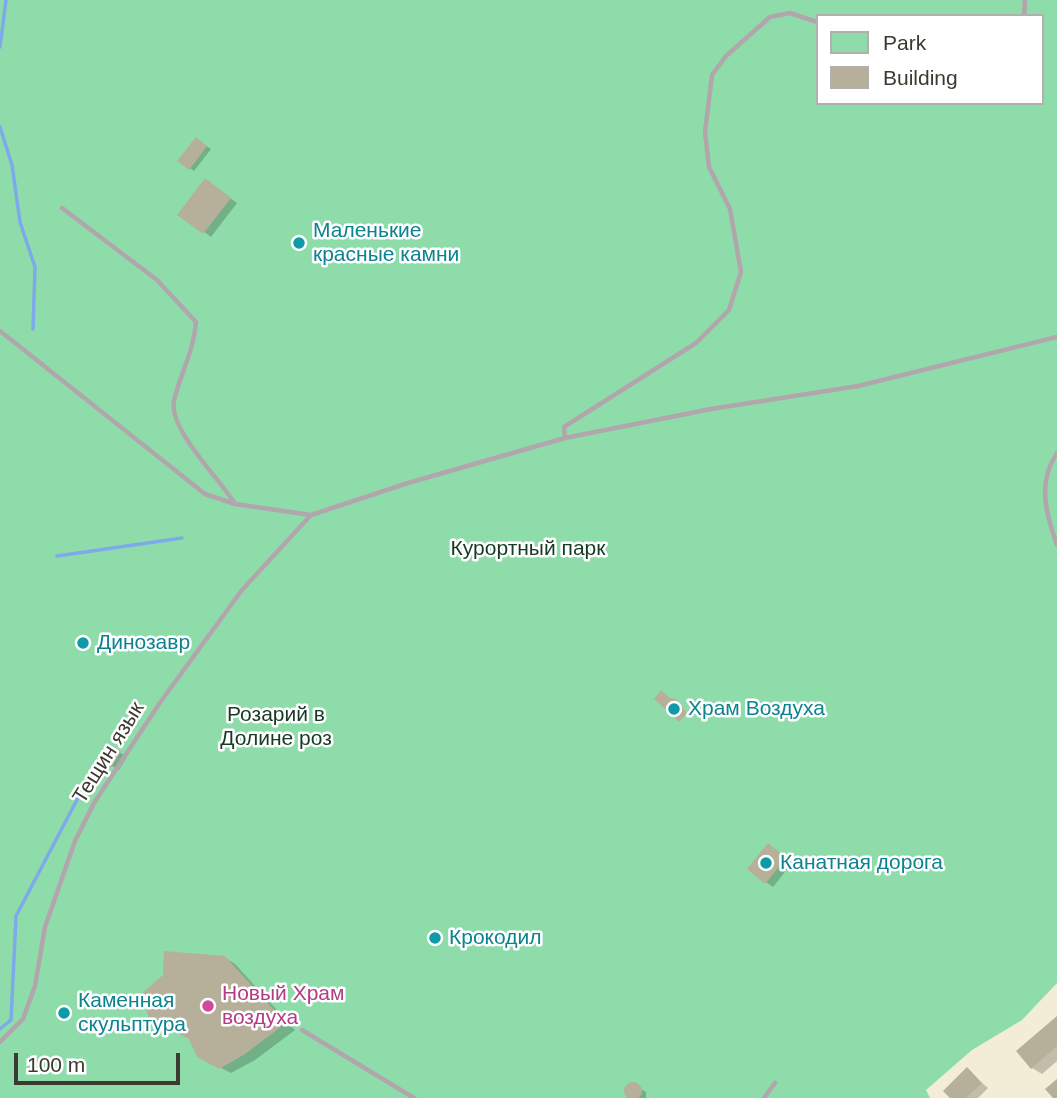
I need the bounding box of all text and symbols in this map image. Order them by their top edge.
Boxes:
legend [816,14,1043,105]
text: Park [883,31,926,54]
text: Building [883,66,958,89]
place label: Маленькие красные камни [313,218,459,268]
marker: Маленькие красные камни [291,235,307,251]
park label: Курортный парк [451,536,605,562]
place label: Динозавр [97,630,190,656]
marker: Динозавр [75,635,91,651]
place label: Храм Воздуха [688,696,825,722]
street label: Тещин язык [68,698,150,808]
marker: Храм Воздуха [666,701,682,717]
park label: Розарий в Долине роз [220,702,332,752]
place label: Канатная дорога [780,850,943,876]
marker: Канатная дорога [758,855,774,871]
place label: Крокодил [449,925,541,951]
marker: Крокодил [427,930,443,946]
place label: Новый Храм воздуха [222,981,344,1031]
place label: Каменная скульптура [78,988,186,1038]
marker: Новый Храм воздуха [200,998,216,1014]
marker: Каменная скульптура [56,1005,72,1021]
scale bar [18,1038,184,1082]
text: 100 m [27,1053,85,1076]

